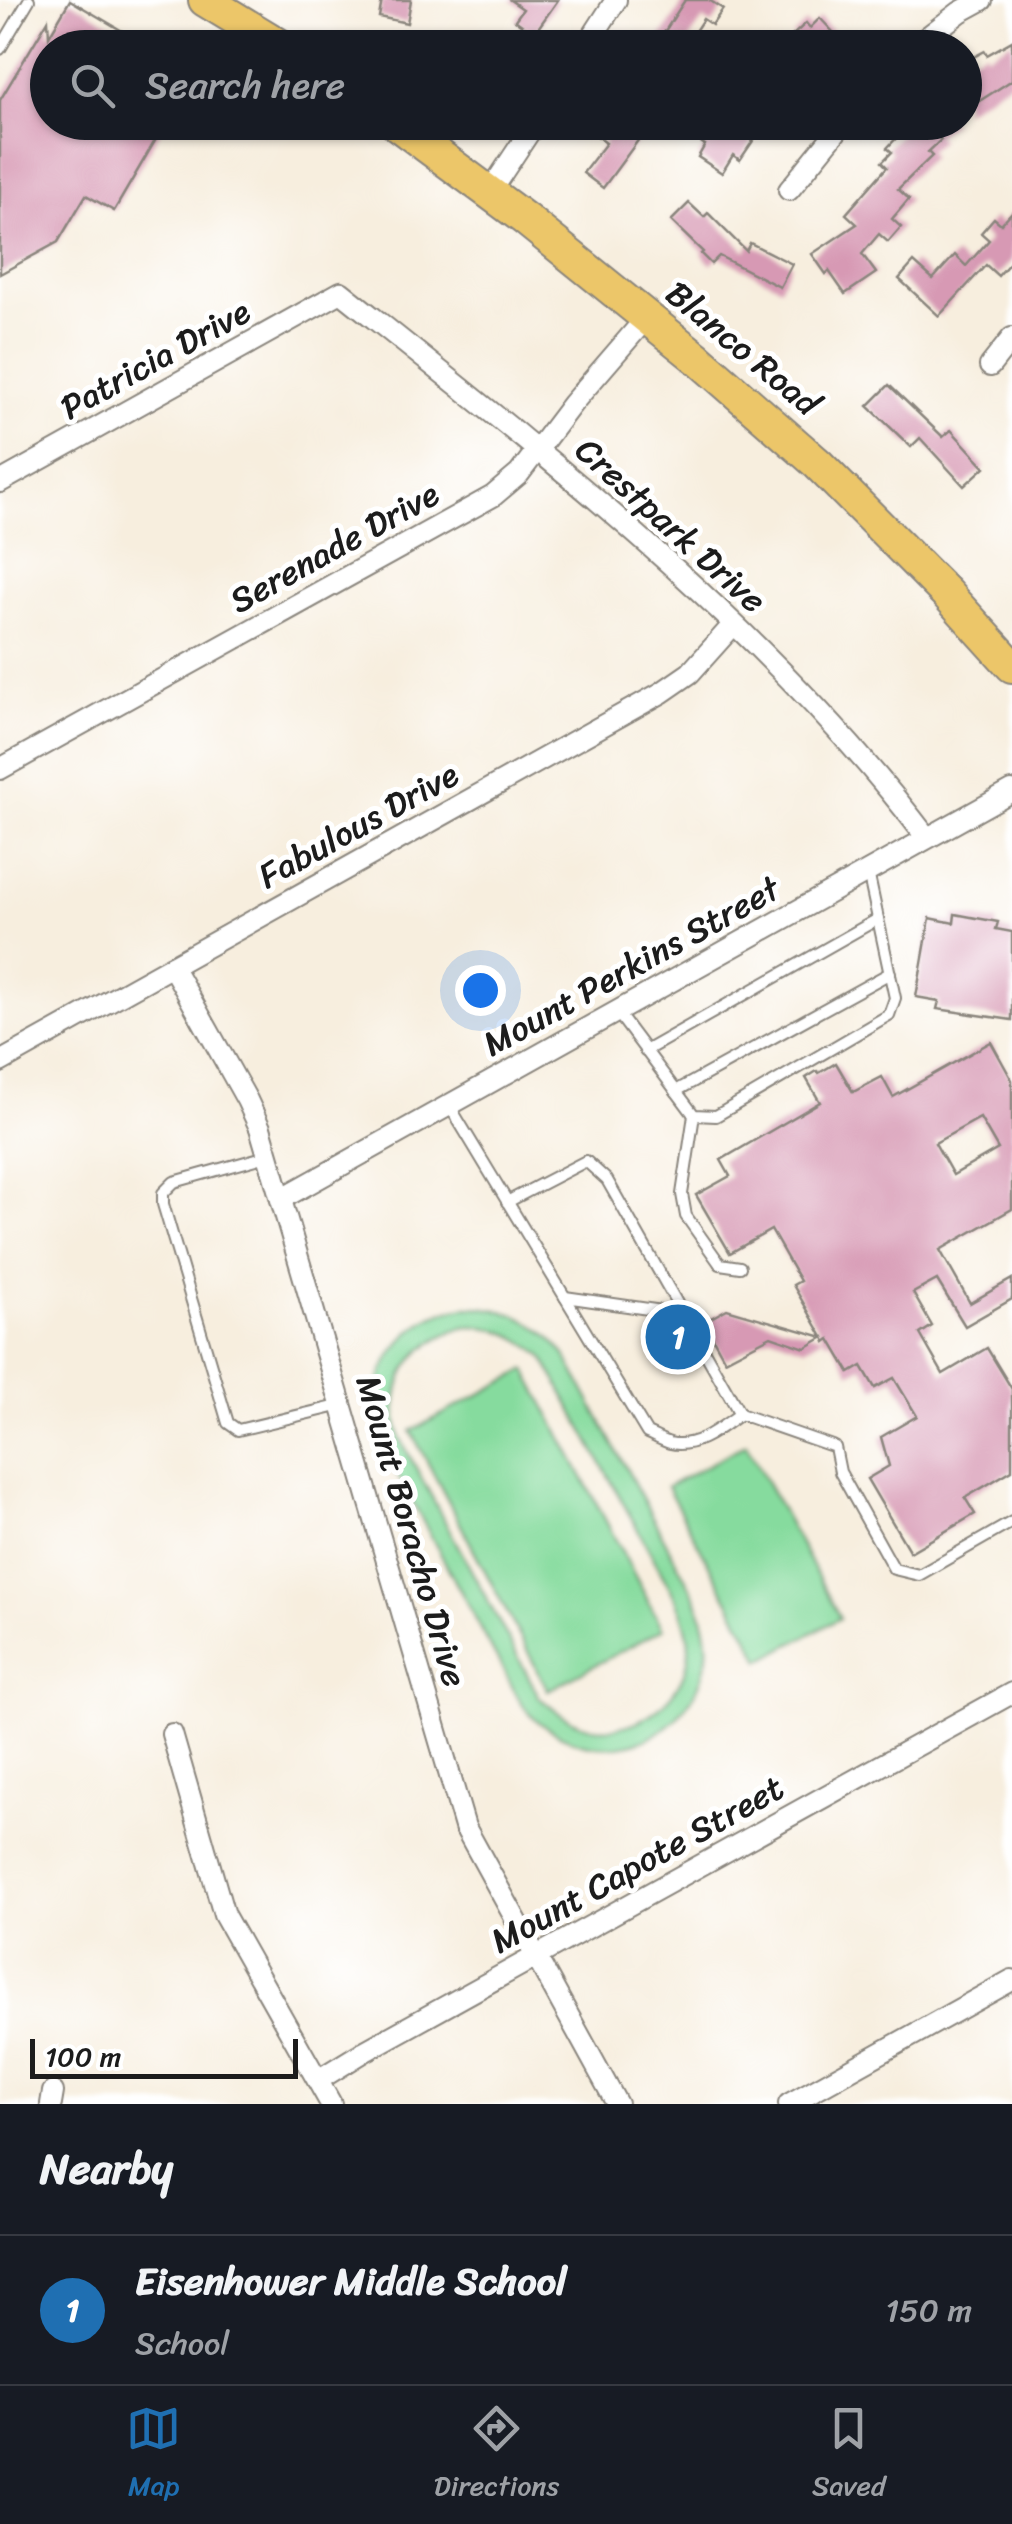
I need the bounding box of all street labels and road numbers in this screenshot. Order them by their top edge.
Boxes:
street label: Blanco Road [651,264,837,434]
street label: Patricia Drive [48,281,262,437]
street label: Crestpark Drive [560,421,782,629]
street label: Serenade Drive [217,463,451,630]
street label: Fabulous Drive [246,744,470,906]
street label: Mount Perkins Street [471,857,793,1074]
street label: Mount Boracho Drive [338,1368,486,1694]
street label: Mount Capote Street [478,1757,796,1971]

